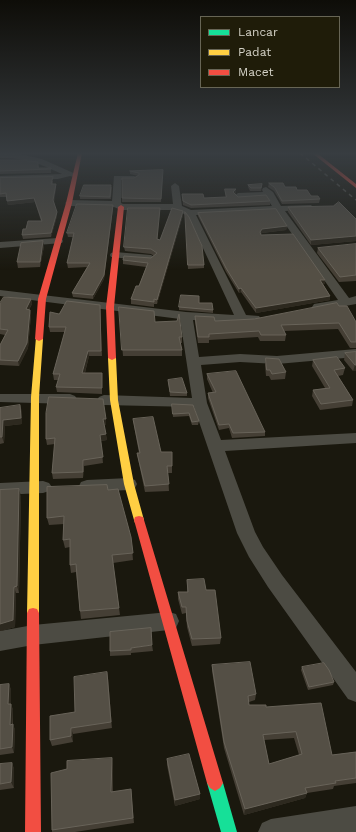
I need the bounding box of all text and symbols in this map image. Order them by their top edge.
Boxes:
legend [200,16,340,88]
text: Lancar [238,25,278,39]
text: Padat [238,45,271,59]
text: Macet [238,65,273,79]

